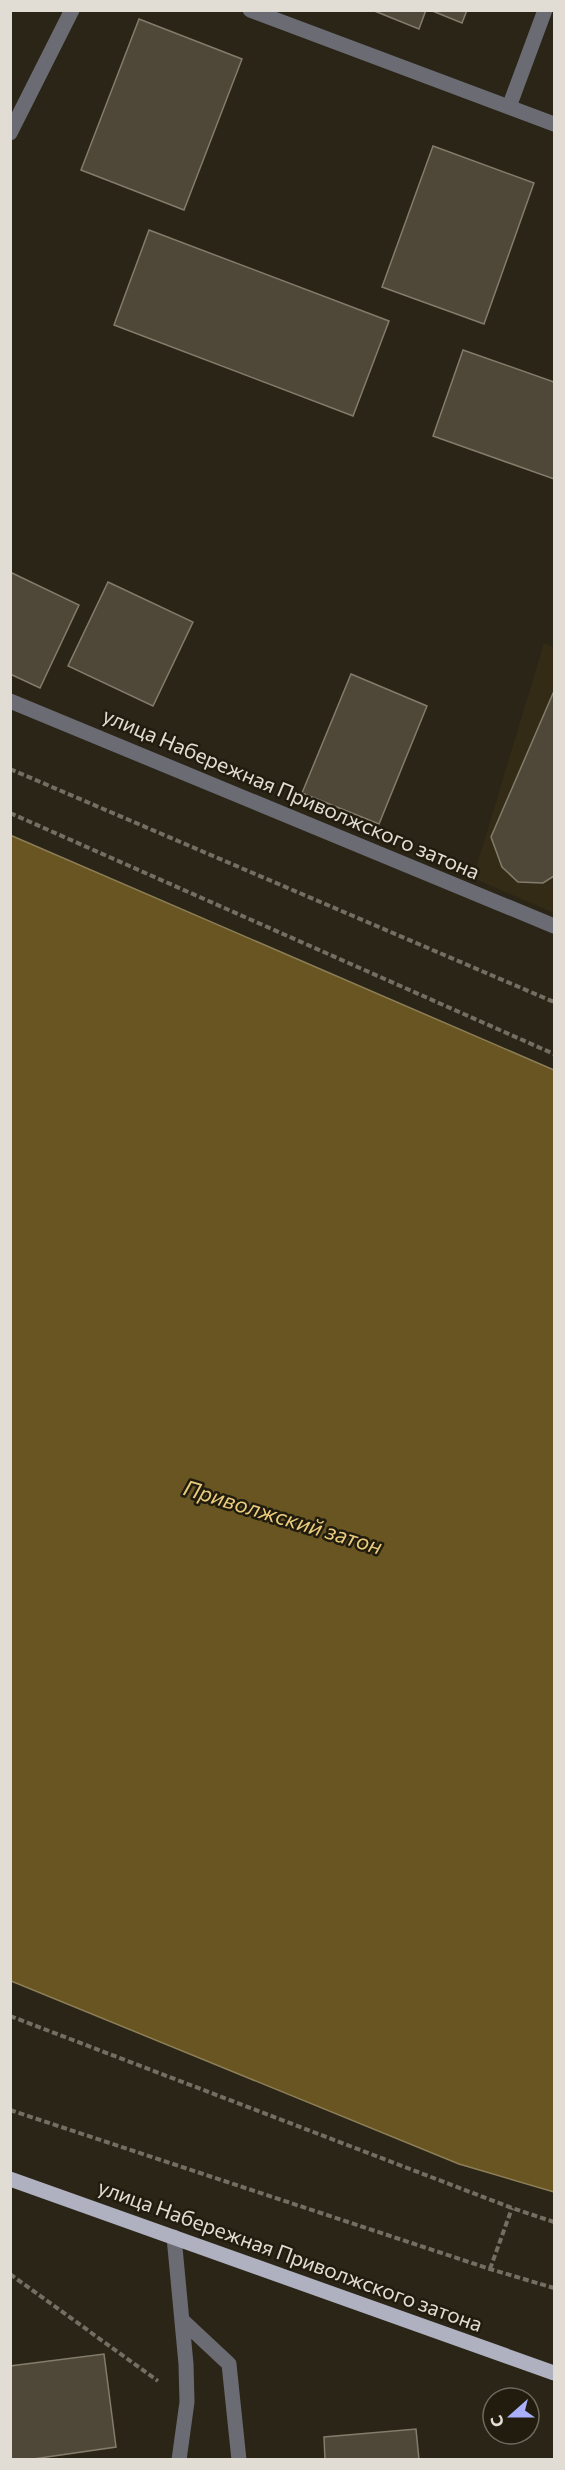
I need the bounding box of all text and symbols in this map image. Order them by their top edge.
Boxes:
street label: улица Набережная Приволжского затона [99,702,484,884]
water label: Приволжский затон [181,1473,386,1560]
street label: улица Набережная Приволжского затона [95,2173,486,2336]
north arrow [481,2386,541,2446]
text: С [486,2413,507,2430]

